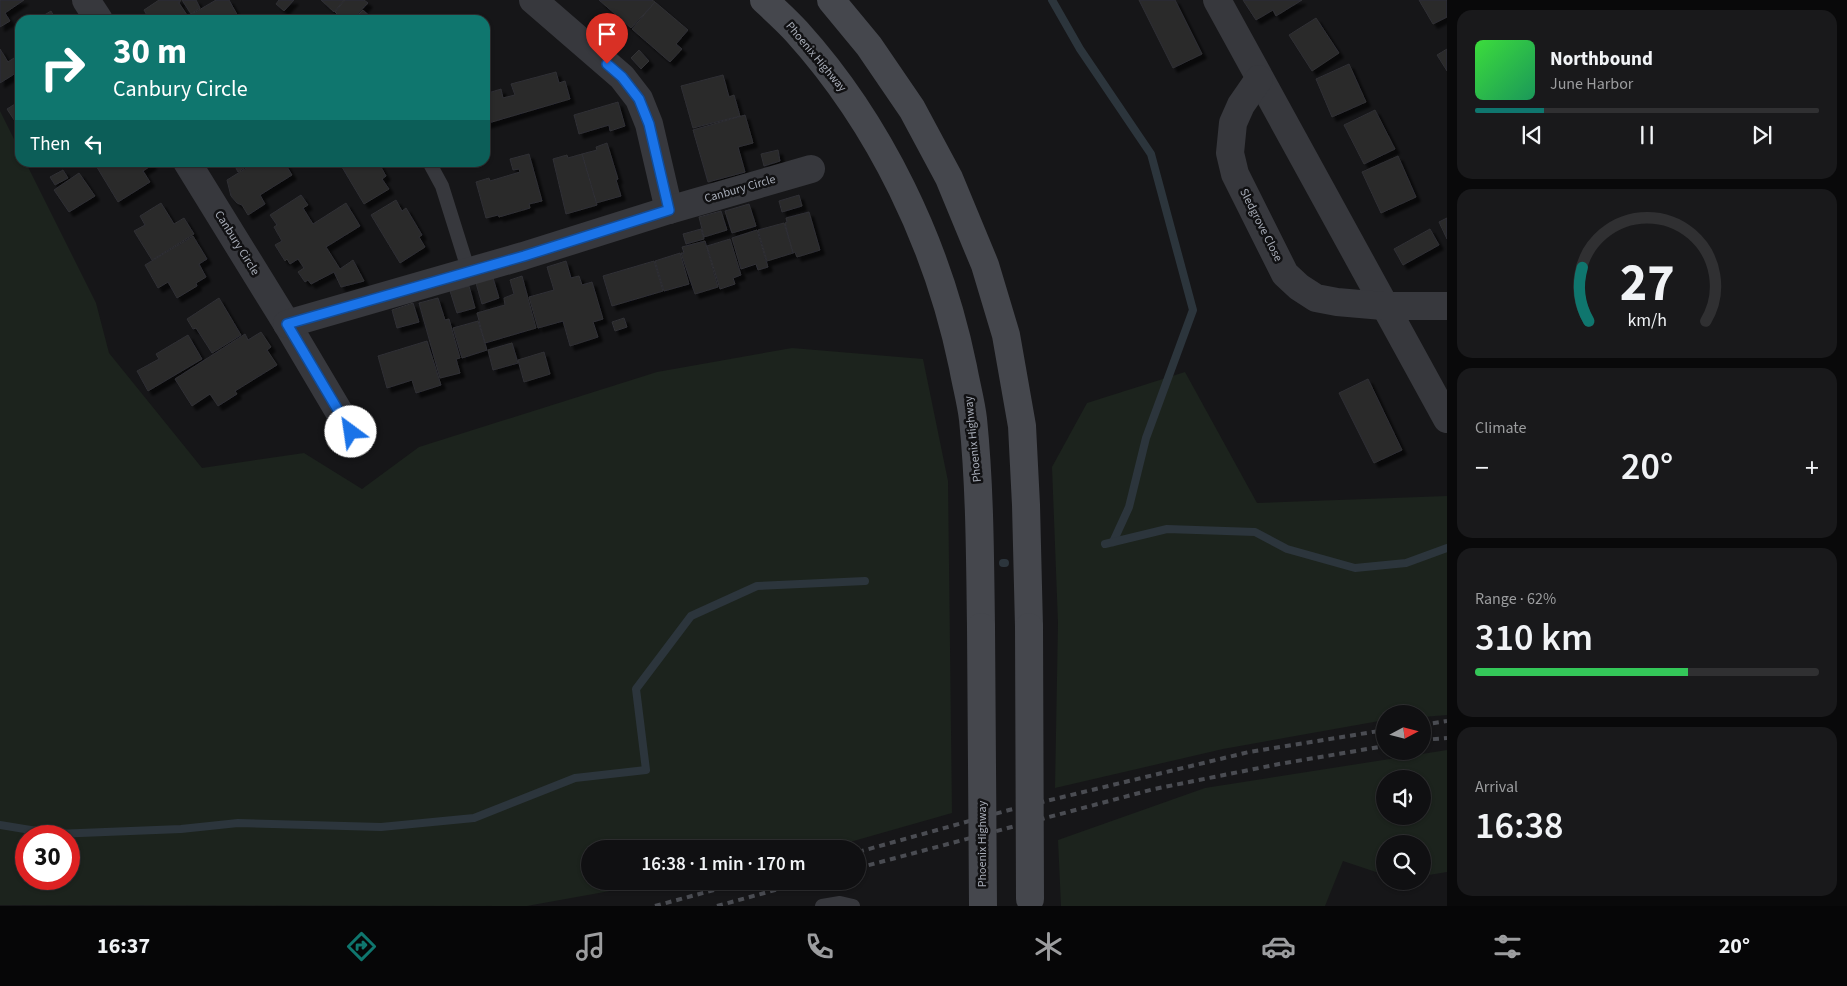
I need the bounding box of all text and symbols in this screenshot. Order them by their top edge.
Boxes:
pin [586,13,628,64]
street label: Phoenix Highway [782,18,851,96]
icon: arrive [593,20,621,48]
text: 30 m [113,27,187,77]
icon: right [30,35,95,100]
text: Northbound [1550,46,1653,73]
text: Canbury Circle [113,73,248,105]
text: June Harbor [1550,73,1633,95]
icon: previous [1518,121,1546,149]
icon: pause [1633,121,1661,149]
icon: next [1748,121,1776,149]
icon: left [80,130,108,158]
text: Then [30,131,70,158]
street label: Canbury Circle [702,171,778,207]
street label: Sledgrove Close [1235,186,1287,264]
street label: Canbury Circle [210,207,264,279]
text: 27 [1620,247,1674,321]
text: km/h [1627,308,1667,333]
street label: Phoenix Highway [960,395,986,483]
position arrow [324,405,376,457]
text: Climate [1475,417,1526,439]
text: 20° [1621,440,1673,494]
text: − [1475,448,1489,488]
text: + [1805,448,1819,488]
text: Range · 62% [1475,588,1556,610]
text: 310 km [1475,611,1593,665]
north arrow [1376,705,1431,760]
map controls [1376,705,1431,890]
button: sound [1376,770,1431,825]
text: Arrival [1475,776,1518,798]
text: 16:38 [1475,799,1563,853]
street label: Phoenix Highway [974,800,991,887]
speed limit sign: 30 [15,825,80,890]
button: search [1376,835,1431,890]
text: 16:38 · 1 min · 170 m [641,851,806,878]
icon: directions [344,929,379,964]
icon: music [573,929,608,964]
icon: phone [802,929,837,964]
icon: climate [1031,929,1066,964]
icon: car [1261,929,1296,964]
icon: filters [1490,929,1525,964]
text: 16:37 [97,930,150,962]
text: 20° [1719,930,1750,962]

